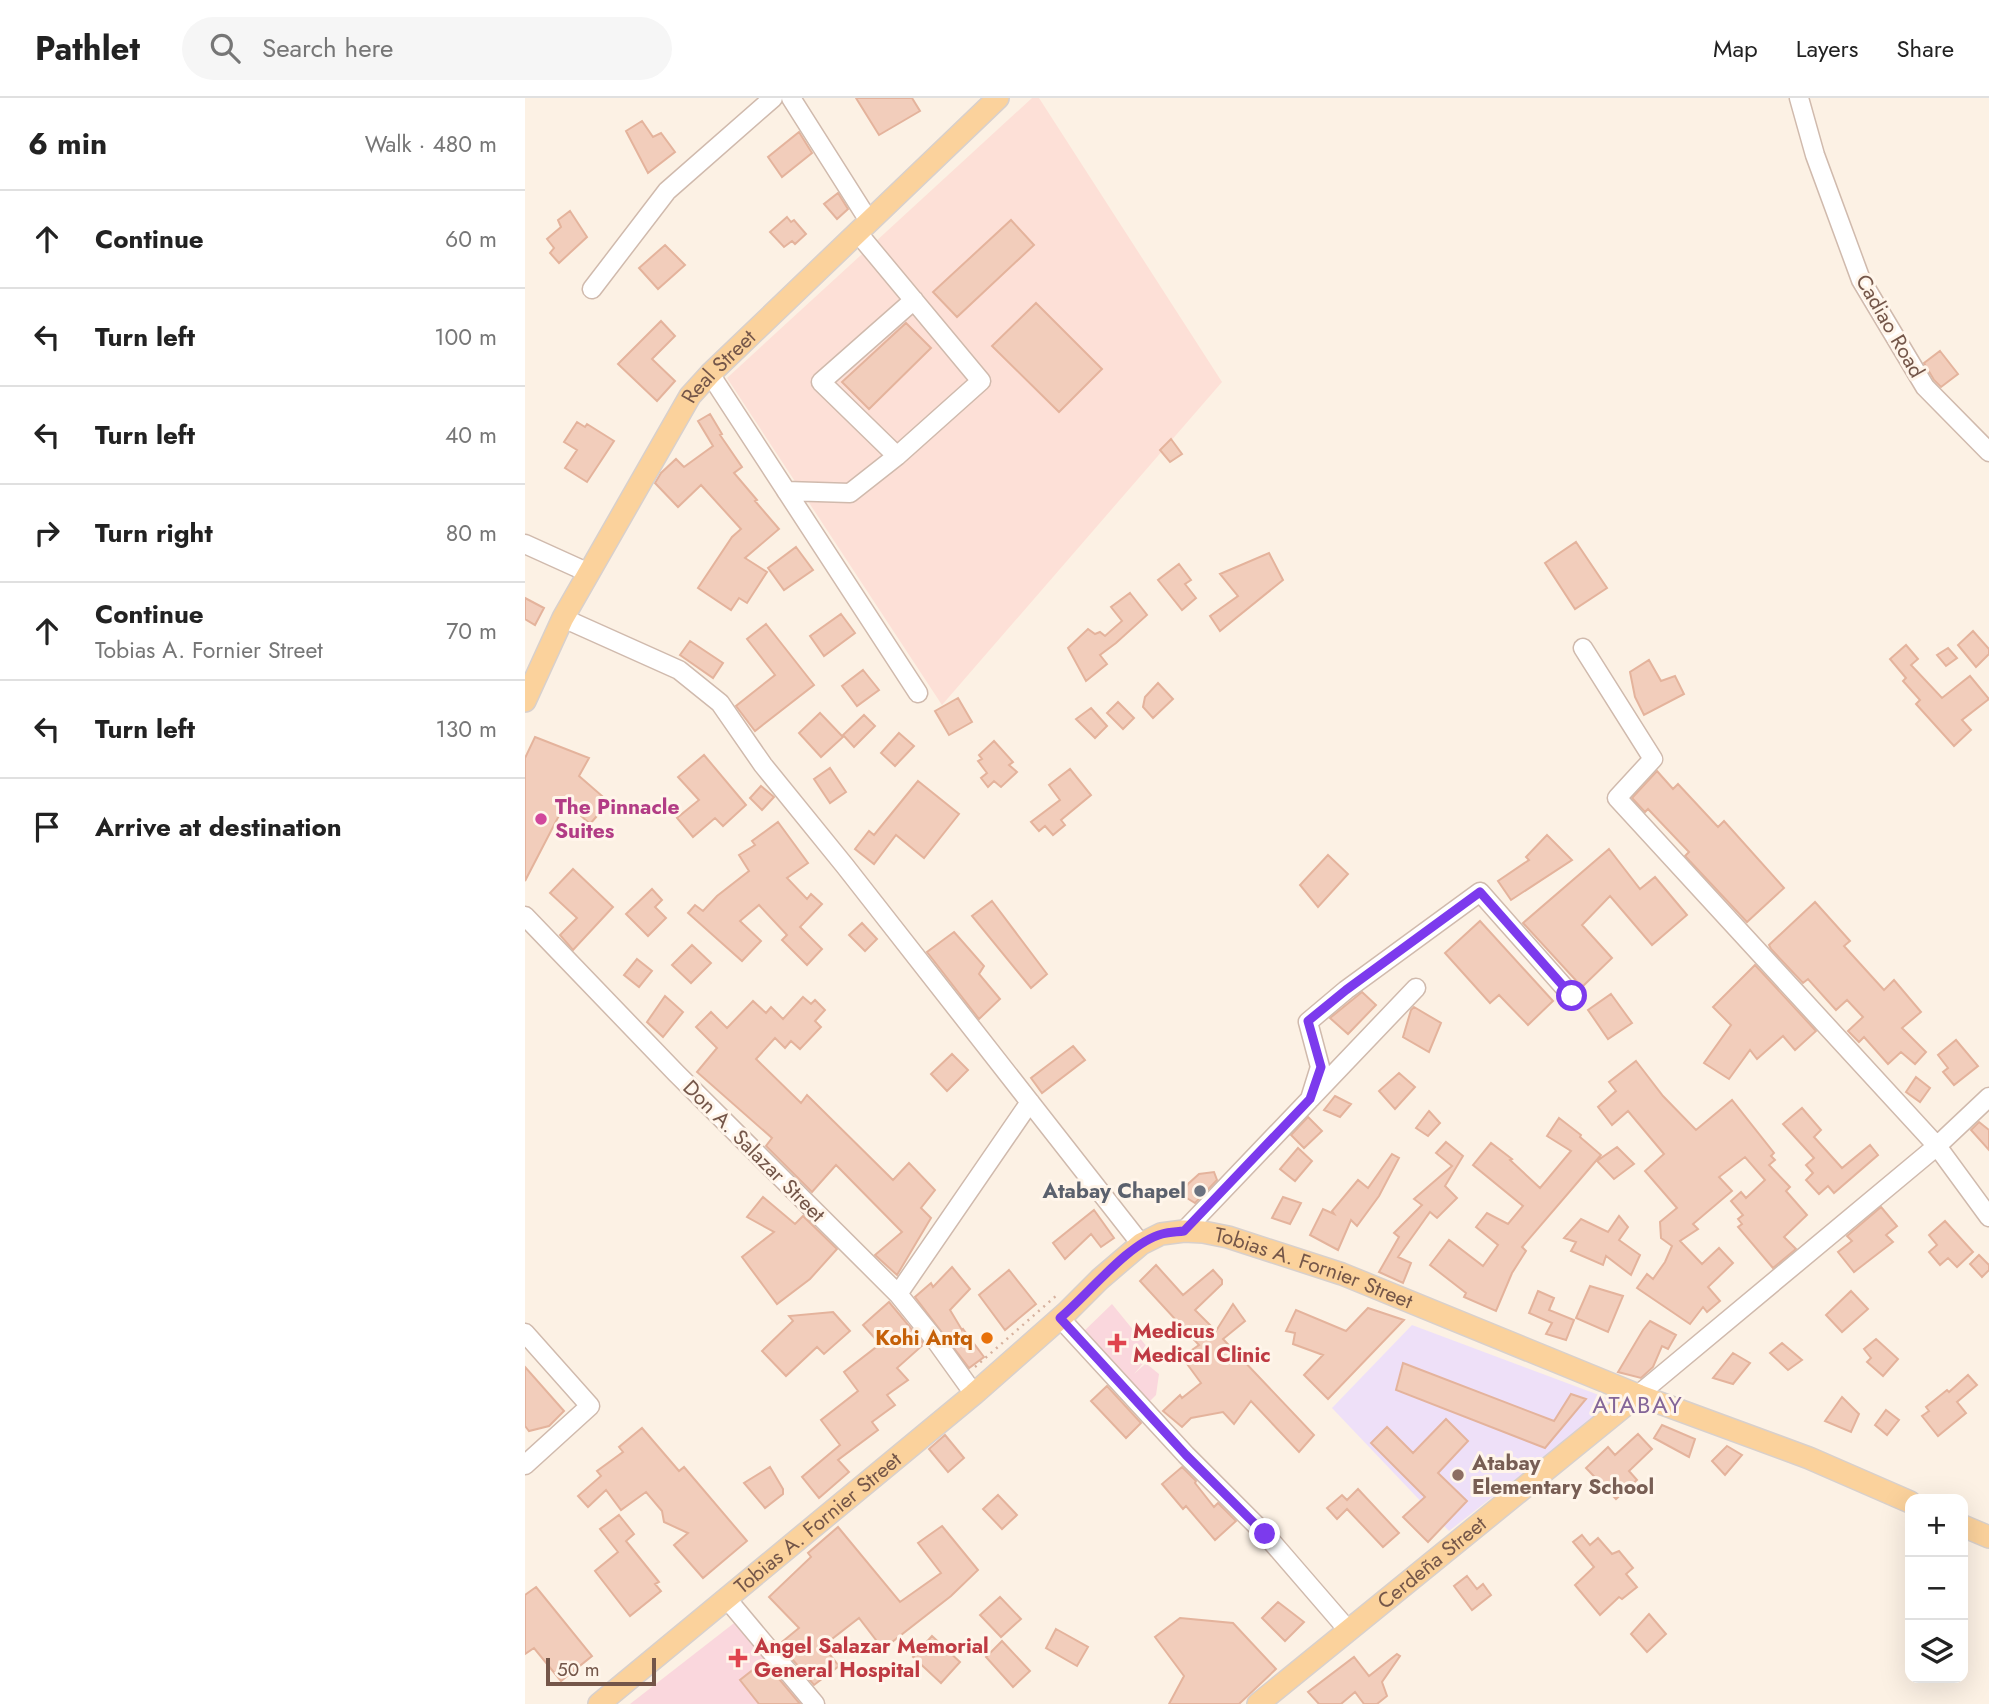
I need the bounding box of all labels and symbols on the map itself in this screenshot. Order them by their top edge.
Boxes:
street label: Cadiao Road [1848,269,1932,383]
street label: Real Street [674,323,762,409]
place label: The Pinnacle Suites [555,792,680,846]
marker: The Pinnacle Suites [533,811,549,827]
route start [1556,980,1587,1011]
street label: Don A. Salazar Street [676,1073,832,1229]
place label: Atabay Chapel [1042,1176,1186,1206]
marker: Atabay Chapel [1192,1183,1208,1199]
street label: Tobias A. Fornier Street [1212,1220,1417,1316]
place label: Medicus Medical Clinic [1133,1316,1271,1370]
place label: Kohi Antq [875,1323,973,1353]
marker: Kohi Antq [979,1330,995,1346]
marker: Medicus Medical Clinic [1107,1333,1127,1353]
district label: ATABAY [1592,1387,1684,1422]
street label: Tobias A. Fornier Street [728,1445,908,1601]
place label: Atabay Elementary School [1471,1448,1654,1502]
marker: Atabay Elementary School [1450,1467,1466,1483]
street label: Cerdeña Street [1371,1509,1493,1616]
route end [1249,1518,1280,1549]
place label: Angel Salazar Memorial General Hospital [753,1631,989,1685]
marker: Angel Salazar Memorial General Hospital [728,1648,748,1668]
scale bar [546,1655,656,1687]

